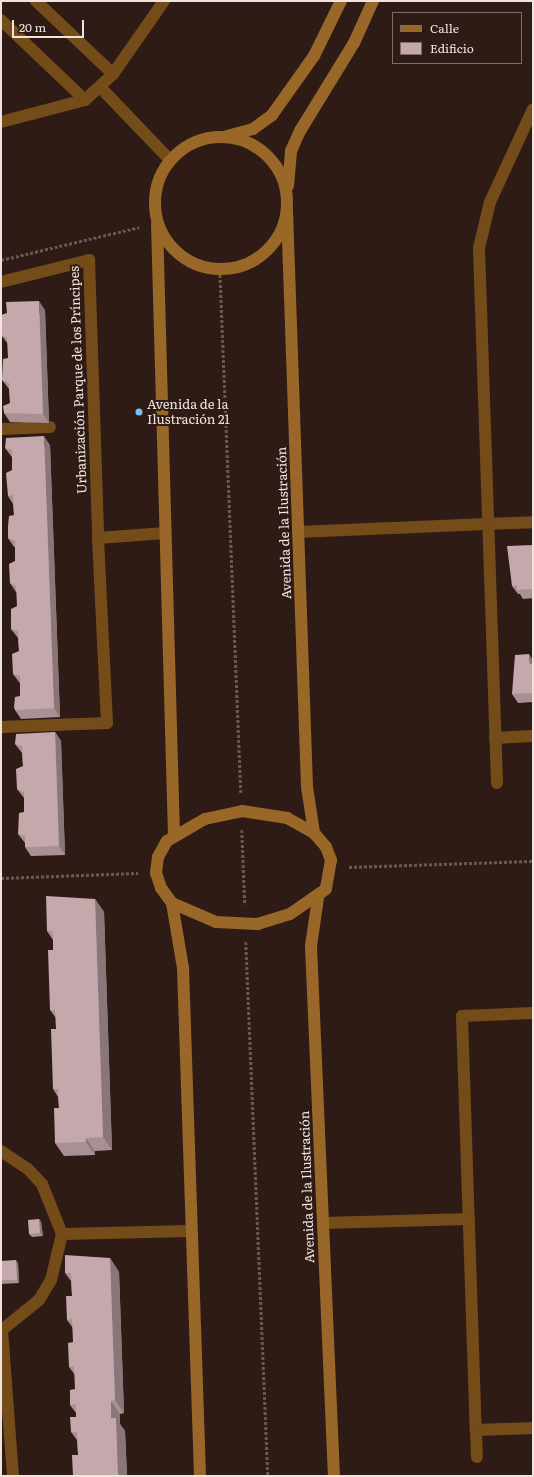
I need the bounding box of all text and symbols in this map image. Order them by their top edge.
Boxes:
scale bar [14,12,86,38]
legend [392,12,522,64]
text: 20 m [19,18,46,36]
text: Calle [430,19,459,37]
text: Edificio [430,39,474,57]
street label: Urbanización Parque de los Príncipes [66,266,90,494]
place label: Avenida de la Ilustración 21 [147,397,230,428]
marker: Avenida de la Ilustración 21 [134,407,144,417]
street label: Avenida de la Ilustración [274,447,294,599]
street label: Avenida de la Ilustración [297,1111,317,1263]

